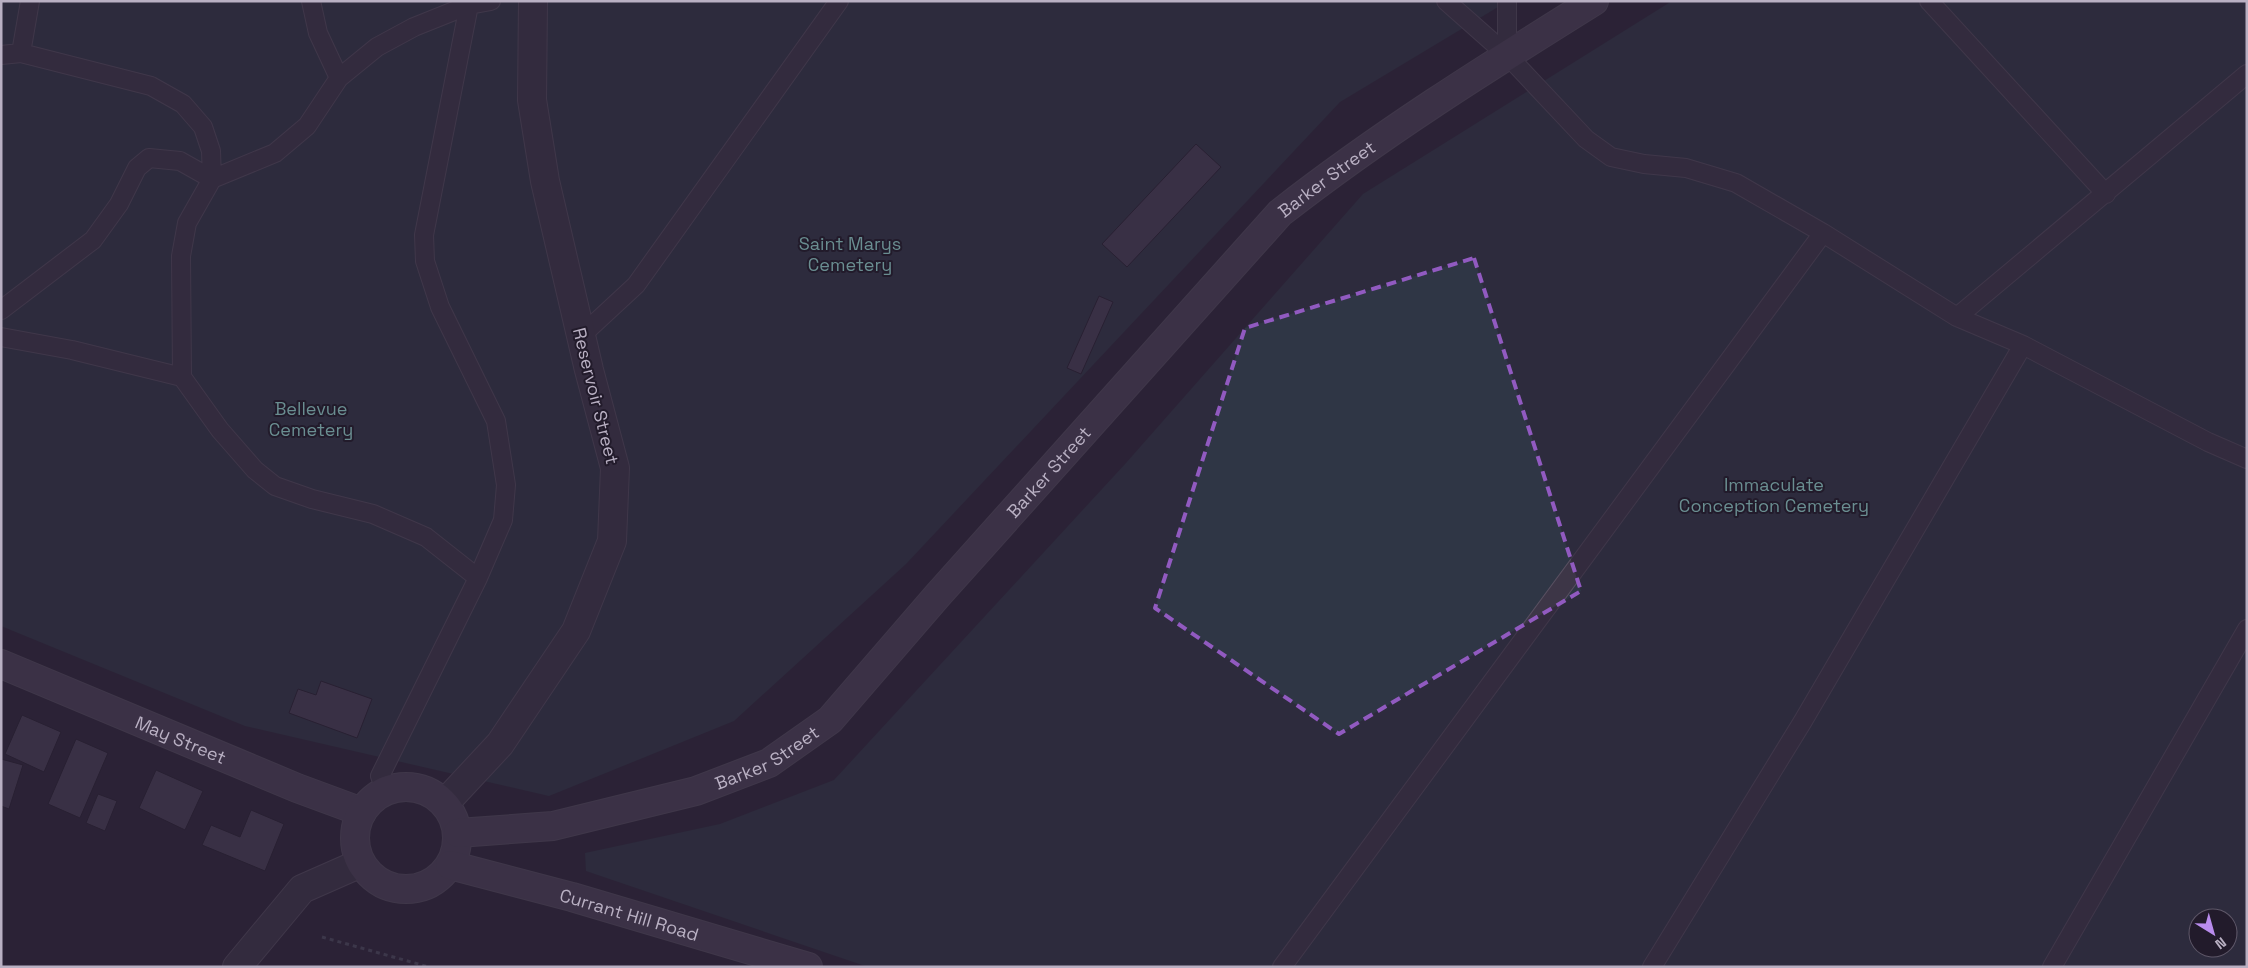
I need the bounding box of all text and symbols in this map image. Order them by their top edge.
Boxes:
street label: Barker Street [1273,135,1380,222]
park label: Saint Marys Cemetery [799,232,901,276]
street label: Reservoir Street [568,325,624,467]
park label: Bellevue Cemetery [269,397,353,441]
street label: Barker Street [1001,421,1095,522]
park label: Immaculate Conception Cemetery [1679,473,1869,517]
street label: May Street [132,710,230,769]
street label: Barker Street [711,720,823,794]
street label: Currant Hill Road [557,883,702,946]
north arrow [2188,908,2238,958]
text: N [2212,933,2230,953]

